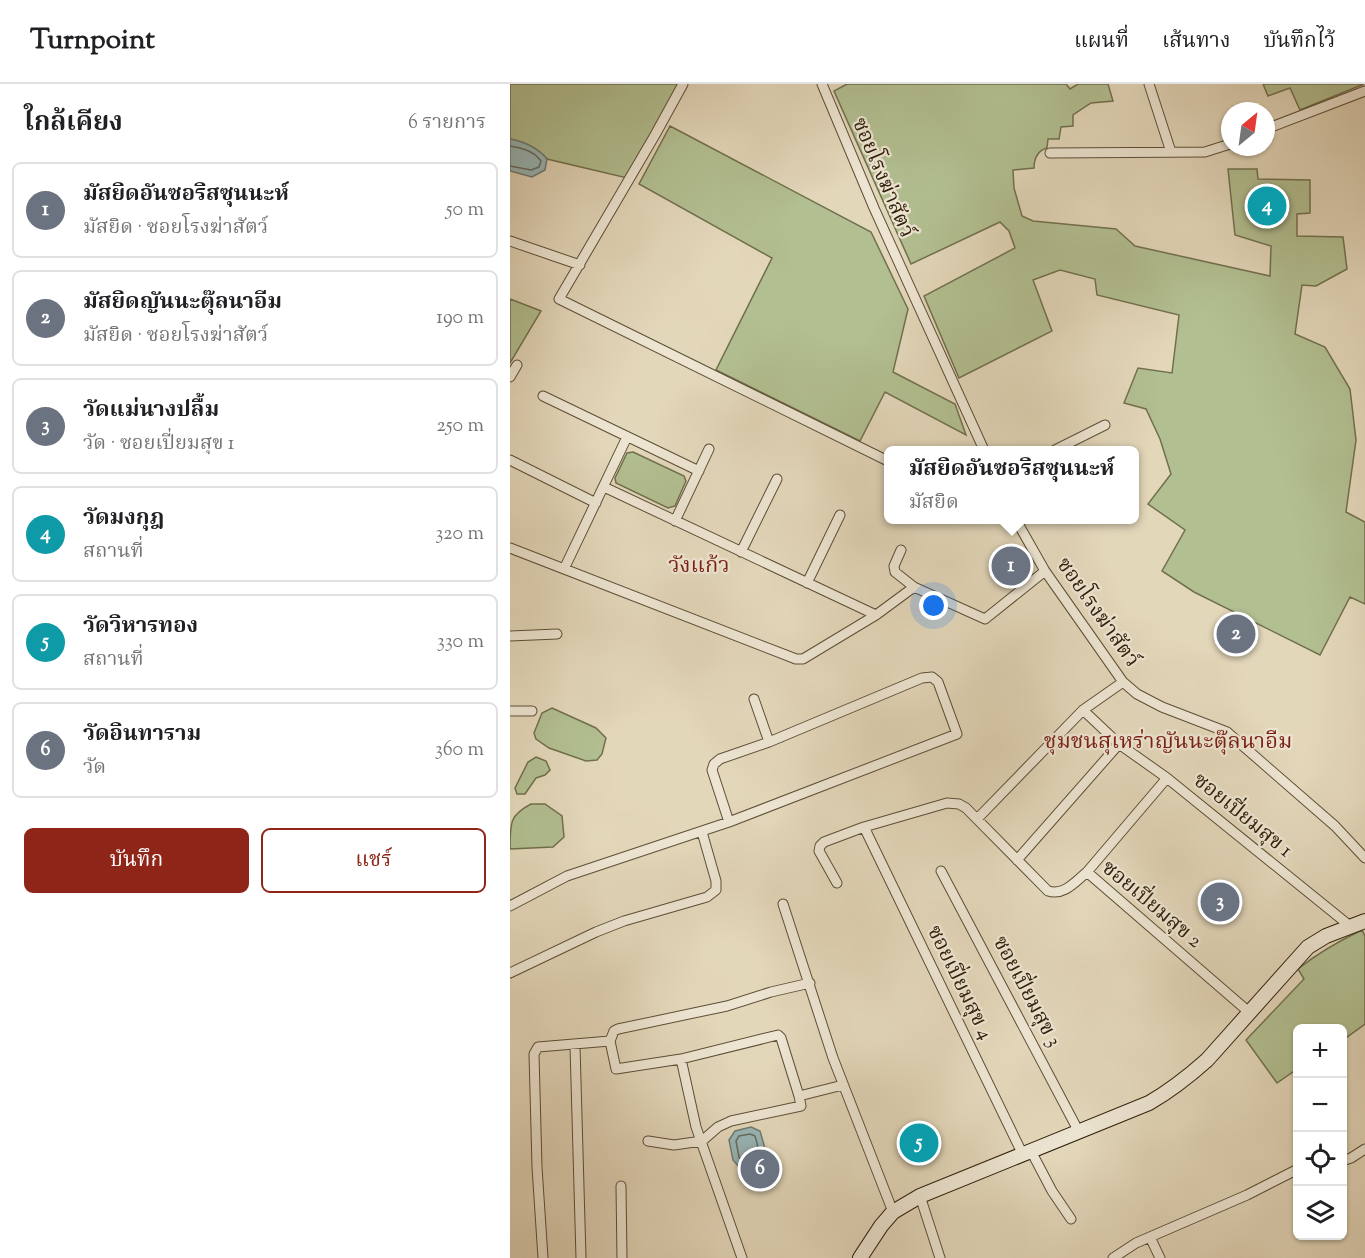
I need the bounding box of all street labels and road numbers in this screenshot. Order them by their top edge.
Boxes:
street label: ซอยโรงฆ่าสัตว์ [843,113,923,243]
street label: ซอยโรงฆ่าสัตว์ [1048,551,1148,674]
street label: ซอยเปี่ยมสุข 1 [1186,764,1300,866]
street label: ซอยเปี่ยมสุข 2 [1094,852,1210,956]
street label: ซอยเปี่ยมสุข 4 [918,919,1002,1045]
street label: ซอยเปี่ยมสุข 3 [984,930,1071,1053]

